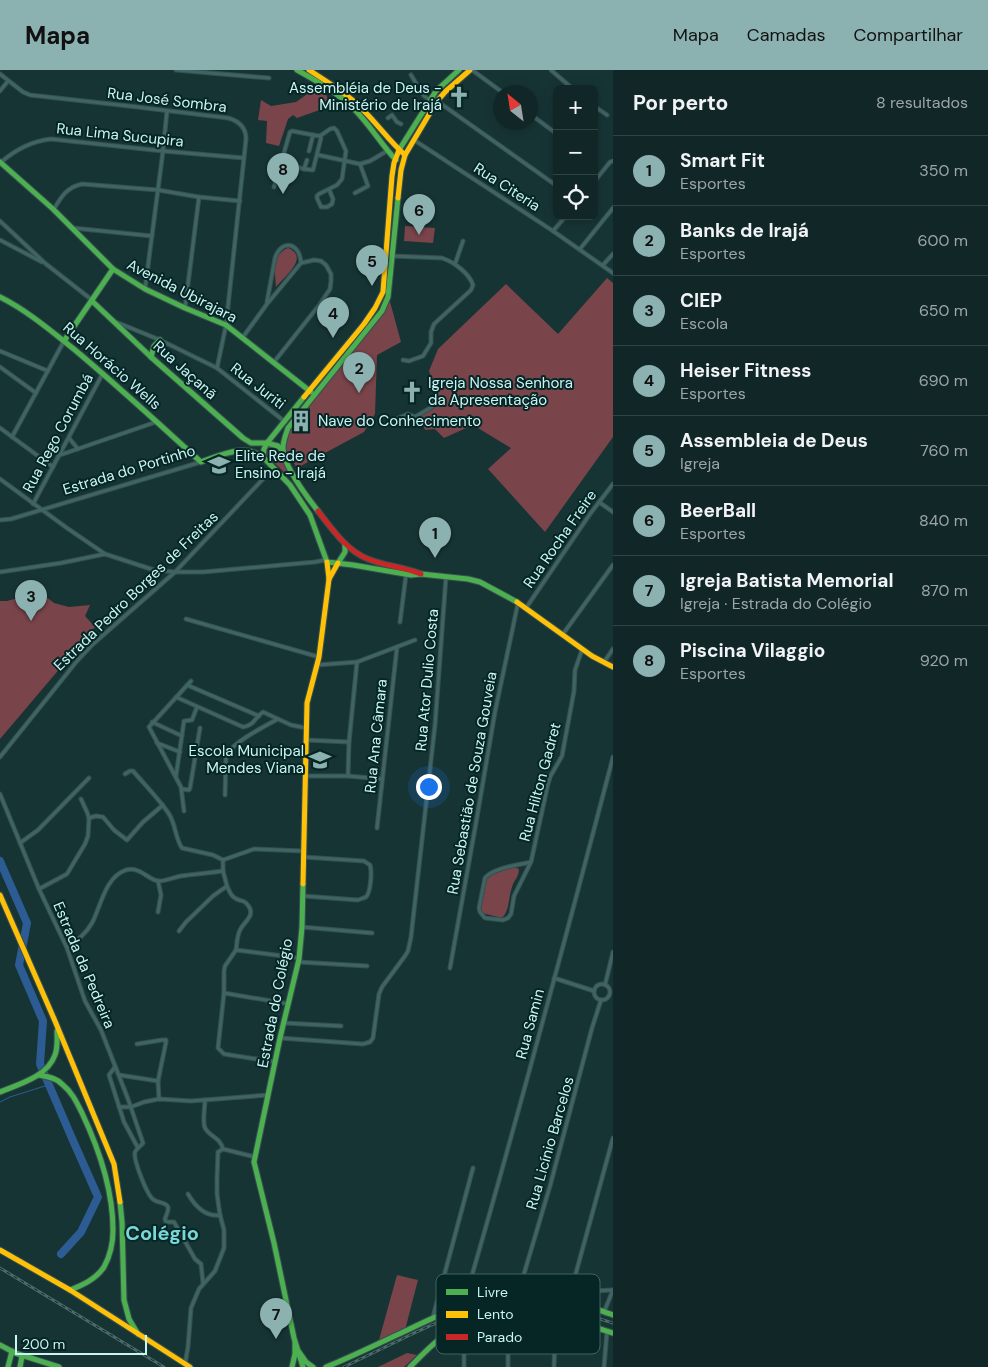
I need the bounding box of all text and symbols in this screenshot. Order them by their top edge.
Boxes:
text: Mapa [25,20,90,51]
text: Mapa [673,23,719,47]
text: Camadas [747,23,825,47]
text: Compartilhar [853,23,963,47]
place label: Assembléia de Deus - Ministério de Irajá [289,78,442,115]
street label: Rua José Sombra [106,83,228,117]
church icon: Assembléia de Deus - Ministério de Irajá [446,84,472,110]
north arrow [493,85,538,130]
map controls [553,85,598,220]
button: + [553,85,598,130]
text: Por perto [633,89,728,117]
text: 8 resultados [876,92,968,113]
street label: Rua Lima Sucupira [55,118,185,152]
button: − [553,130,598,175]
text: Smart Fit [680,148,765,173]
pin: 8 [267,153,299,194]
street label: Rua Citeria [470,158,544,216]
text: 1 [646,160,652,181]
text: 350 m [919,160,968,181]
text: Esportes [680,173,746,194]
button: locate [553,175,598,220]
pin: 6 [403,194,435,235]
text: Banks de Irajá [680,218,809,243]
text: 2 [644,230,654,251]
text: 600 m [918,230,968,251]
text: Esportes [680,243,746,264]
pin: 5 [356,245,388,286]
street label: Avenida Ubirajara [124,255,240,327]
text: CIEP [680,288,722,313]
pin: 4 [317,297,349,338]
text: 3 [644,300,654,321]
text: 650 m [919,300,968,321]
text: Escola [680,313,728,334]
street label: Rua Horácio Wells [59,318,165,414]
street label: Rua Jaçanã [149,336,221,404]
pin: 2 [343,352,375,393]
street label: Rua Juriti [226,358,290,414]
text: Heiser Fitness [680,358,811,383]
street label: Rua Rego Corumbá [18,370,98,496]
text: 4 [644,370,654,391]
text: 690 m [919,370,968,391]
place label: Igreja Nossa Senhora da Apresentação [428,373,573,410]
church icon: Igreja Nossa Senhora da Apresentação [399,379,425,405]
text: Esportes [680,383,746,404]
building icon: Nave do Conhecimento [288,408,314,434]
place label: Nave do Conhecimento [318,411,481,431]
text: Assembleia de Deus [680,428,868,453]
street label: Estrada do Portinho [60,440,198,500]
text: 5 [644,440,654,461]
text: 760 m [920,440,968,461]
place label: Elite Rede de Ensino - Irajá [235,446,326,483]
school or university icon: Elite Rede de Ensino - Irajá [206,452,232,478]
text: Igreja [680,453,720,474]
street label: Rua Rocha Freire [519,486,601,592]
text: BeerBall [680,498,756,523]
street label: Estrada Pedro Borges de Freitas [49,507,223,675]
text: 6 [644,510,654,531]
text: 840 m [919,510,968,531]
pin: 1 [419,517,451,558]
text: Esportes [680,523,746,544]
text: Igreja Batista Memorial [680,568,894,593]
pin: 3 [15,580,47,621]
text: 7 [645,580,653,601]
text: 870 m [921,580,968,601]
text: Igreja · Estrada do Colégio [680,593,872,614]
street label: Rua Ator Dulio Costa [411,608,443,752]
text: Piscina Vilaggio [680,638,825,663]
text: 8 [644,650,654,671]
text: 920 m [920,650,968,671]
text: Esportes [680,663,746,684]
street label: Rua Sebastião de Souza Gouveia [443,670,501,896]
street label: Rua Ana Câmara [360,678,392,794]
street label: Rua Hilton Gadret [515,720,566,844]
place label: Escola Municipal Mendes Viana [189,741,304,778]
school or university icon: Escola Municipal Mendes Viana [307,747,333,773]
your location [416,774,442,800]
street label: Estrada da Pedreira [48,899,120,1031]
street label: Estrada do Colégio [253,936,297,1069]
street label: Rua Samin [511,987,549,1061]
street label: Rua Licínio Barcelos [521,1074,579,1212]
district label: Colégio [125,1220,199,1246]
legend [436,1274,600,1354]
text: Livre [477,1283,508,1301]
pin: 7 [260,1298,292,1339]
text: Lento [477,1305,514,1323]
text: Parado [477,1328,522,1346]
scale bar [15,1332,148,1355]
text: 200 m [22,1335,65,1353]

